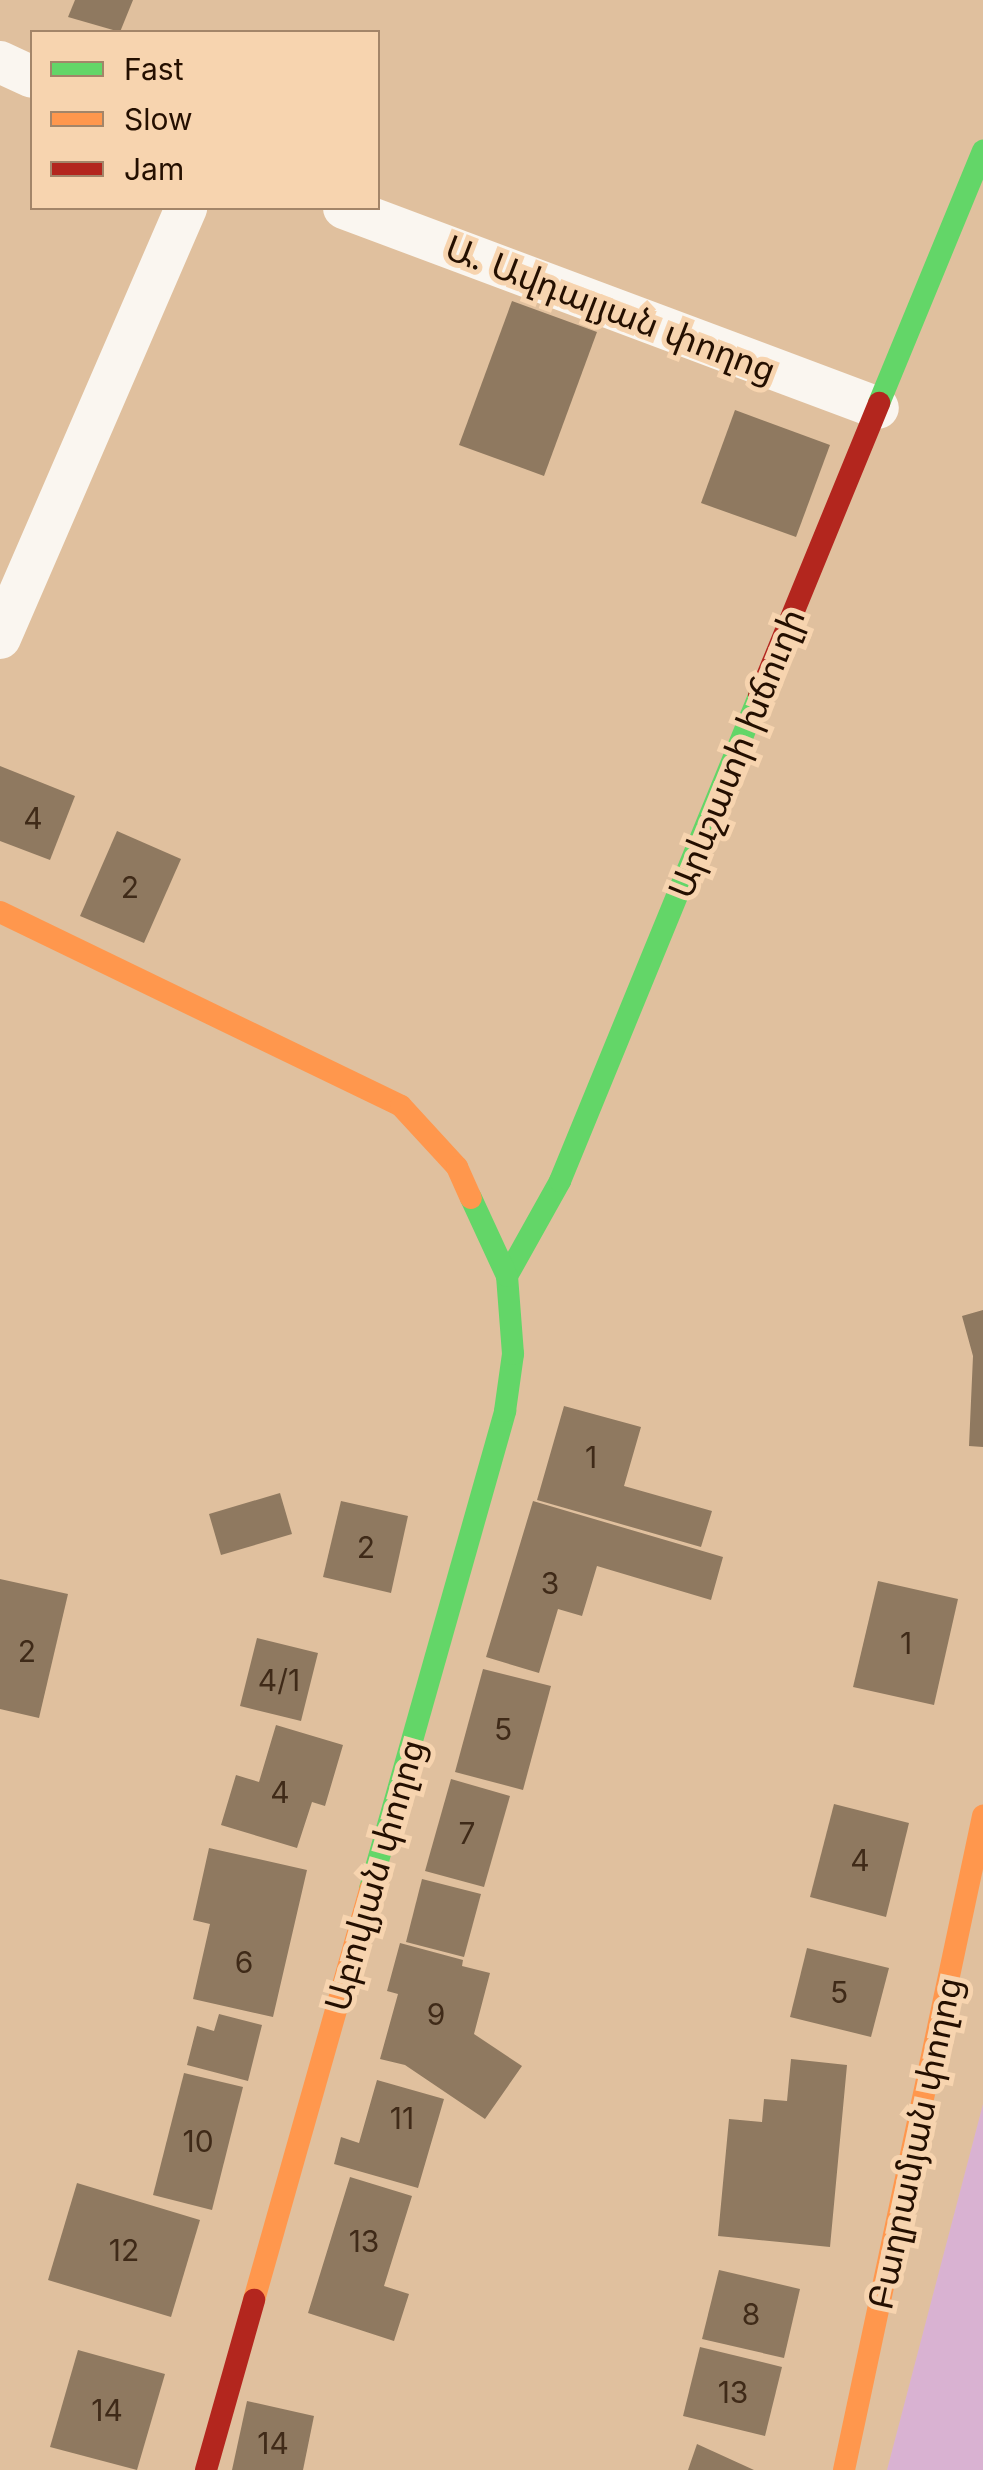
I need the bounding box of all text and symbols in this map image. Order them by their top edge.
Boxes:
legend [30,30,380,210]
text: Fast [124,51,183,87]
text: Slow [124,101,193,137]
text: Jam [124,151,184,187]
street label: Ա․ Ավդալյան փողոց [440,226,782,390]
street label: Արևշատի խճուղի [659,602,813,904]
house number: 4 [23,800,43,836]
house number: 2 [121,869,139,905]
house number: 1 [585,1439,597,1475]
house number: 2 [357,1529,375,1565]
house number: 3 [541,1565,559,1601]
house number: 1 [900,1625,912,1661]
house number: 2 [18,1633,36,1669]
house number: 4/1 [258,1662,300,1698]
house number: 5 [494,1711,512,1747]
street label: Աբովյան փողոց [315,1734,433,2016]
house number: 4 [270,1774,290,1810]
house number: 7 [459,1815,475,1851]
house number: 4 [850,1842,870,1878]
house number: 6 [235,1944,253,1980]
street label: Բաղրամյան փողոց [858,1973,970,2313]
house number: 5 [830,1974,848,2010]
house number: 9 [427,1996,445,2032]
house number: 11 [390,2100,414,2136]
house number: 10 [182,2123,214,2159]
house number: 13 [349,2223,379,2259]
house number: 12 [109,2232,139,2268]
house number: 8 [742,2296,760,2332]
house number: 13 [718,2374,748,2410]
house number: 14 [91,2392,123,2428]
house number: 14 [257,2425,289,2461]

